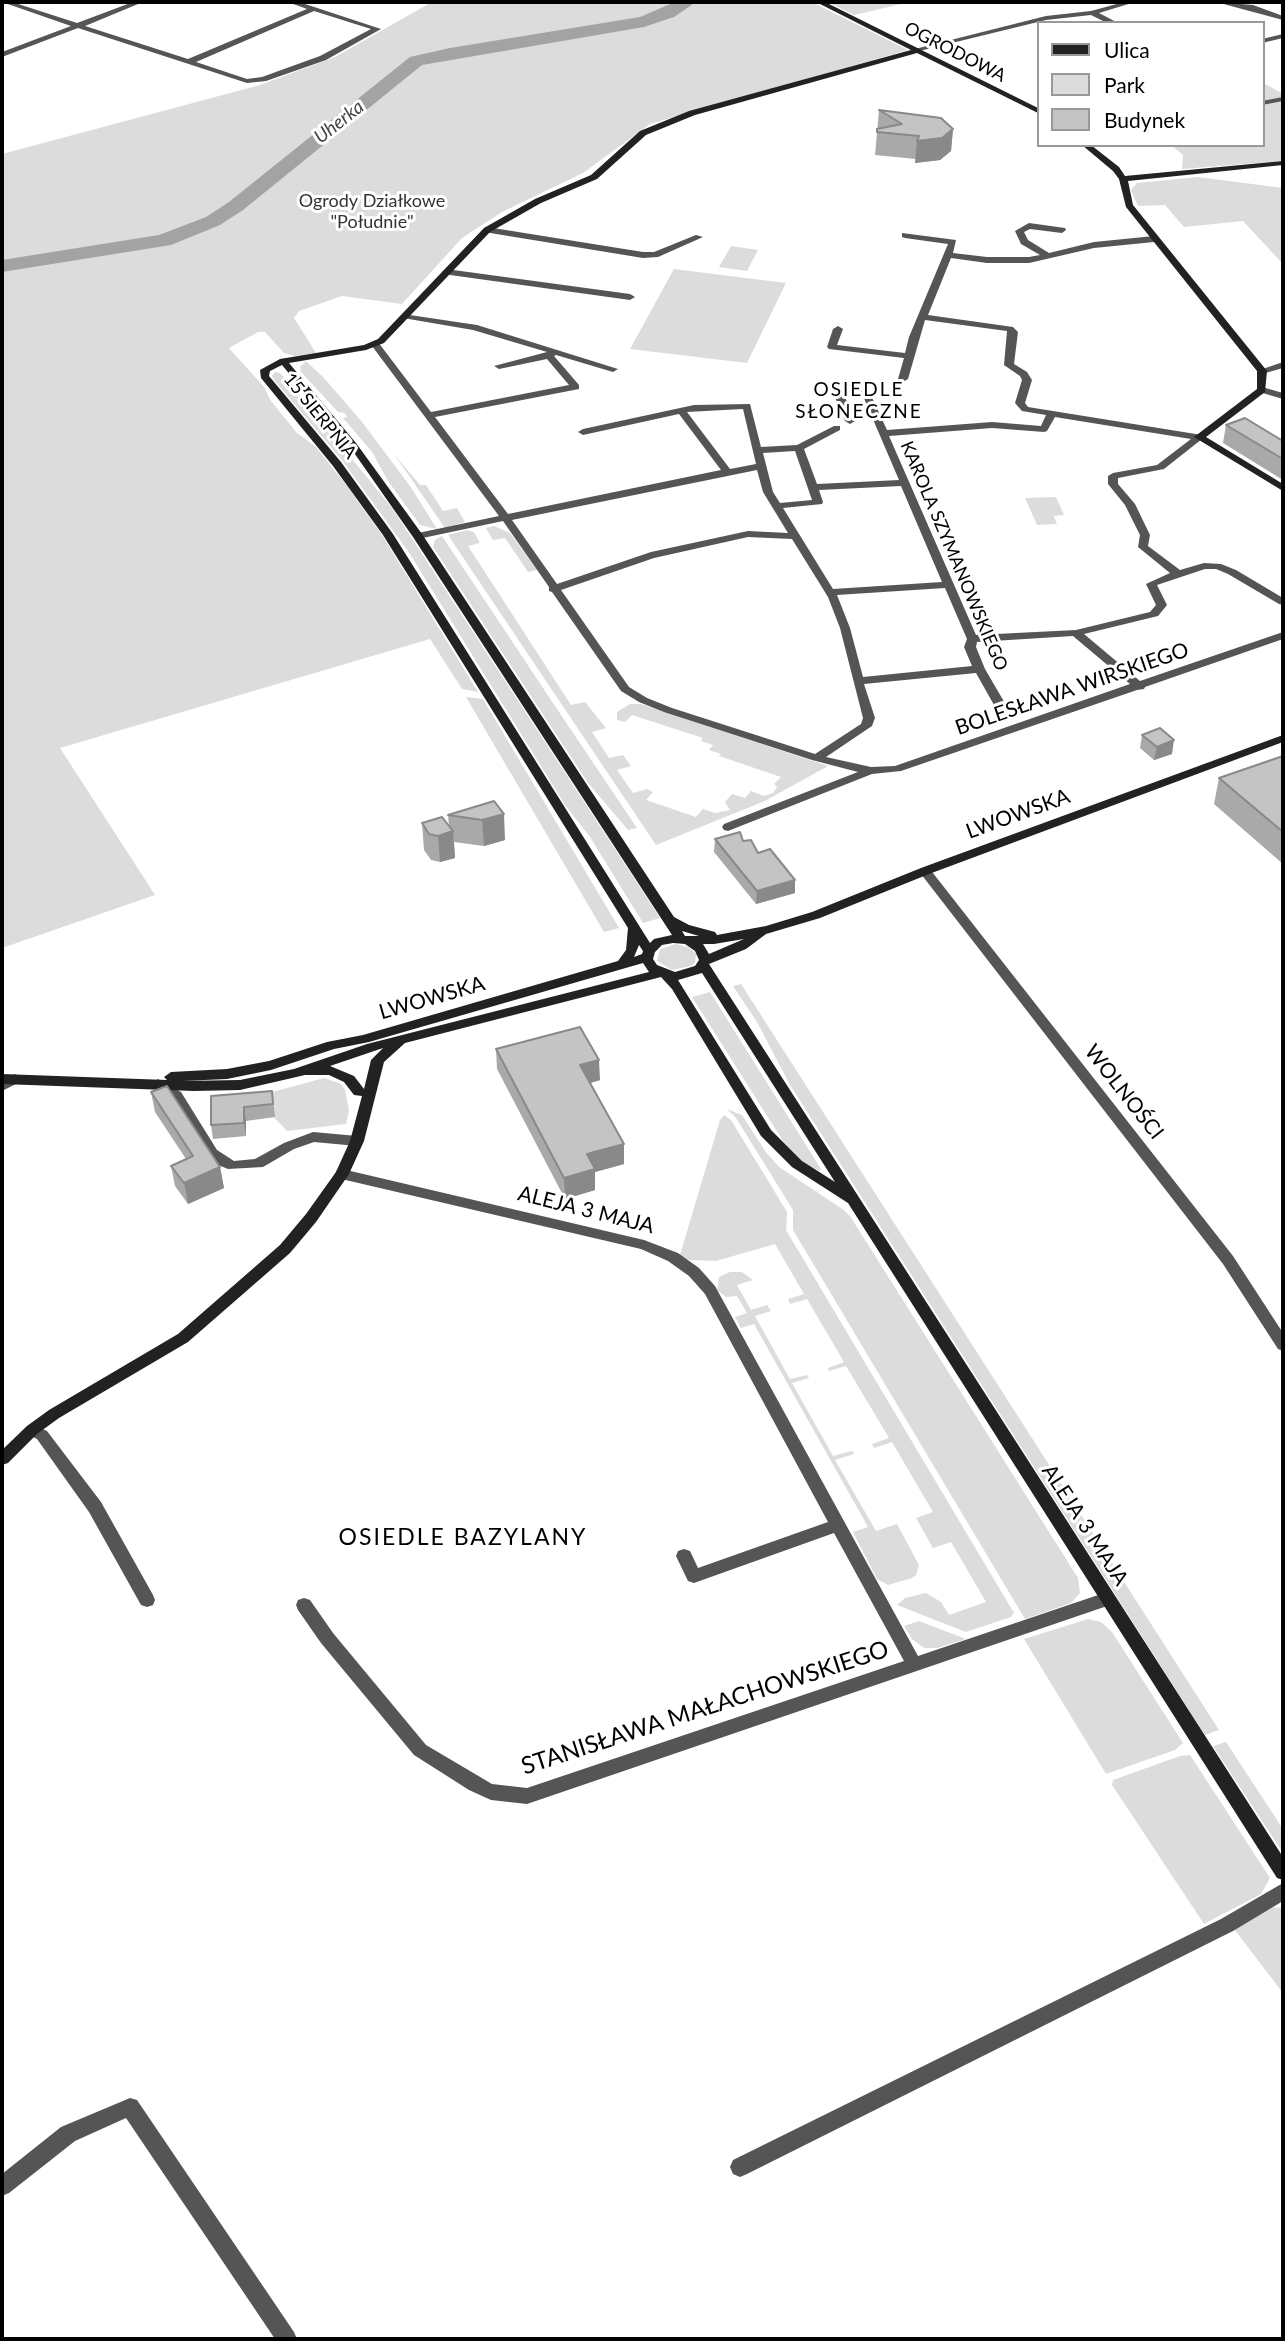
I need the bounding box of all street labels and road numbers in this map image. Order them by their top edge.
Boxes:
street label: OGRODOWA [901,17,1009,87]
street label: 15 SIERPNIA [279,369,361,463]
street label: KAROLA SZYMANOWSKIEGO [896,438,1012,674]
street label: BOLESŁAWA WIRSKIEGO [952,637,1192,741]
street label: LWOWSKA [963,784,1073,844]
street label: LWOWSKA [376,971,488,1025]
street label: WOLNOŚCI [1079,1040,1169,1144]
street label: ALEJA 3 MAJA [515,1181,657,1239]
street label: ALEJA 3 MAJA [1036,1460,1134,1590]
street label: STANISŁAWA MAŁACHOWSKIEGO [518,1635,892,1781]

